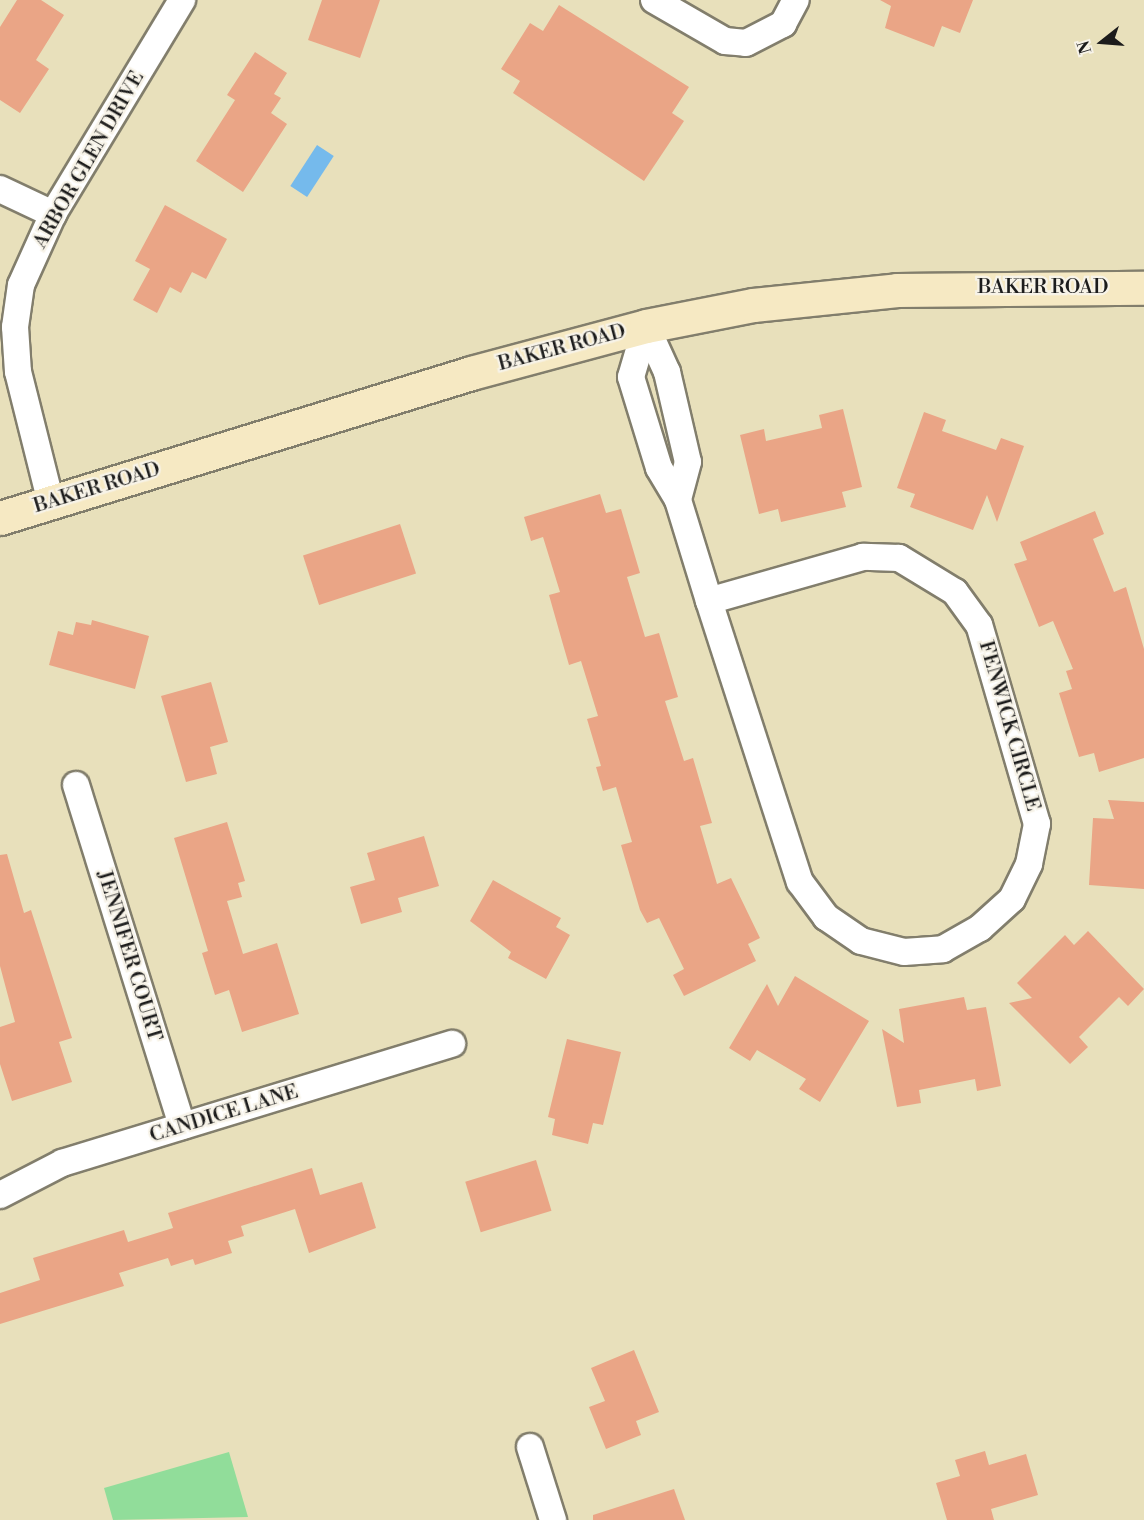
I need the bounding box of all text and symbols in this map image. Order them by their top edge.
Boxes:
north arrow [1072,12,1132,72]
text: N [1073,38,1096,56]
street label: ARBOR GLEN DRIVE [28,67,150,253]
street label: BAKER ROAD [977,275,1109,299]
street label: BAKER ROAD [496,319,628,377]
street label: BAKER ROAD [31,457,163,519]
street label: FENWICK CIRCLE [973,638,1045,814]
street label: JENNIFER COURT [92,868,166,1044]
street label: CANDICE LANE [147,1080,301,1148]

